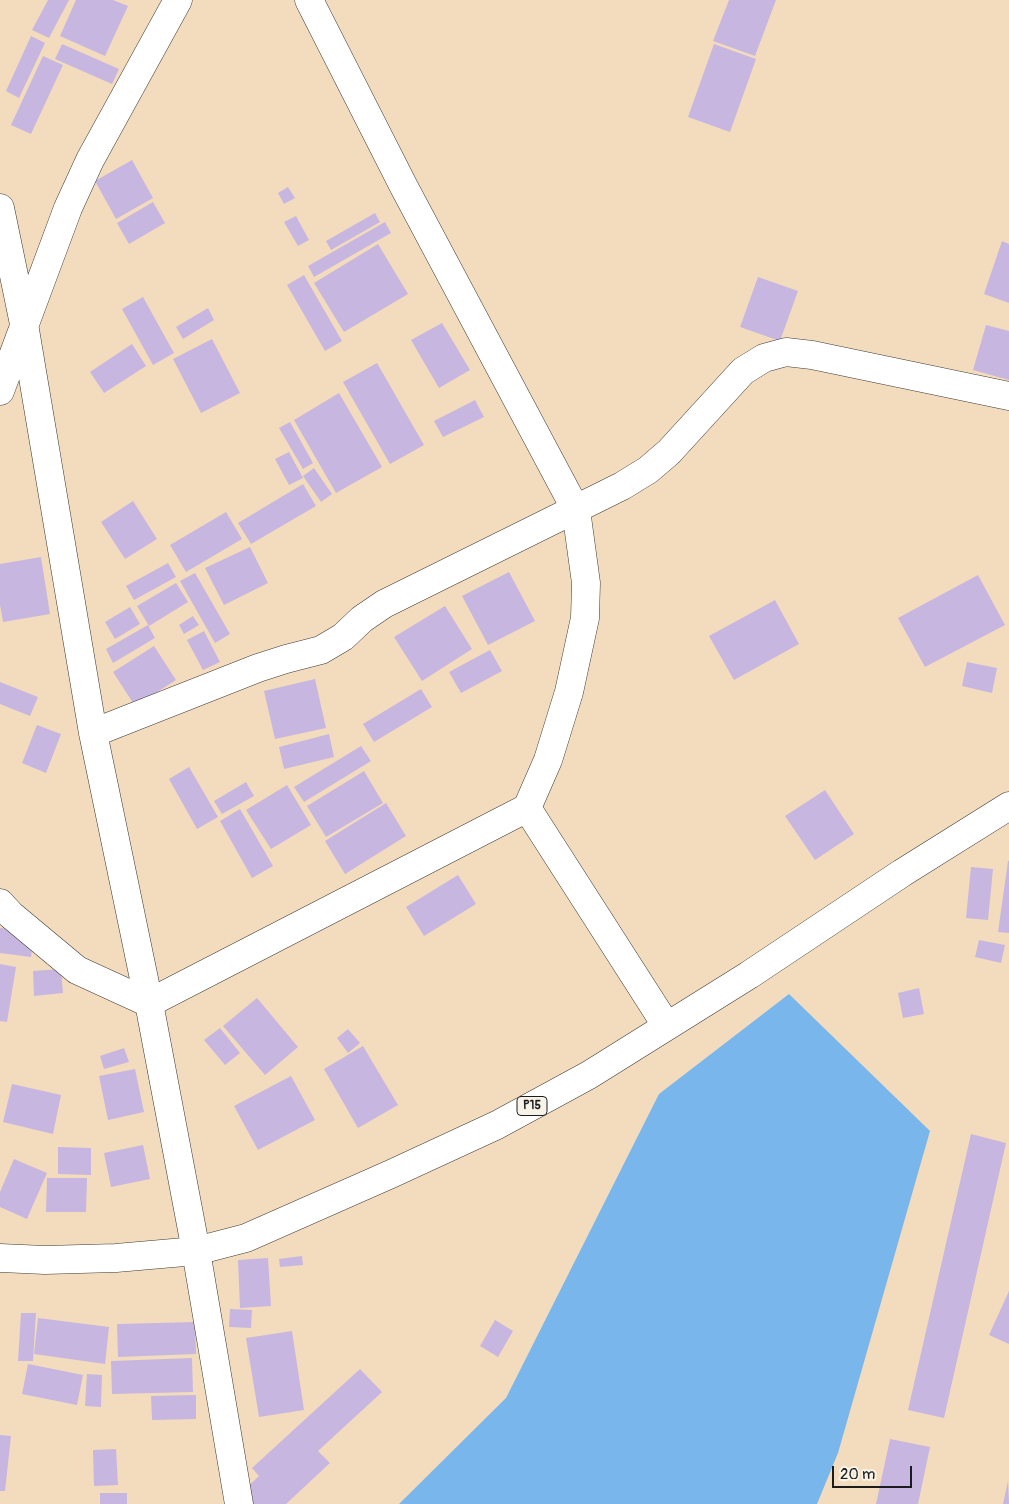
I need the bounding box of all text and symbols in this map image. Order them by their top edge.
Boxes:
road number: P15 [517,1096,547,1116]
scale bar [834,1456,914,1488]
text: 20 m [840,1465,875,1484]

